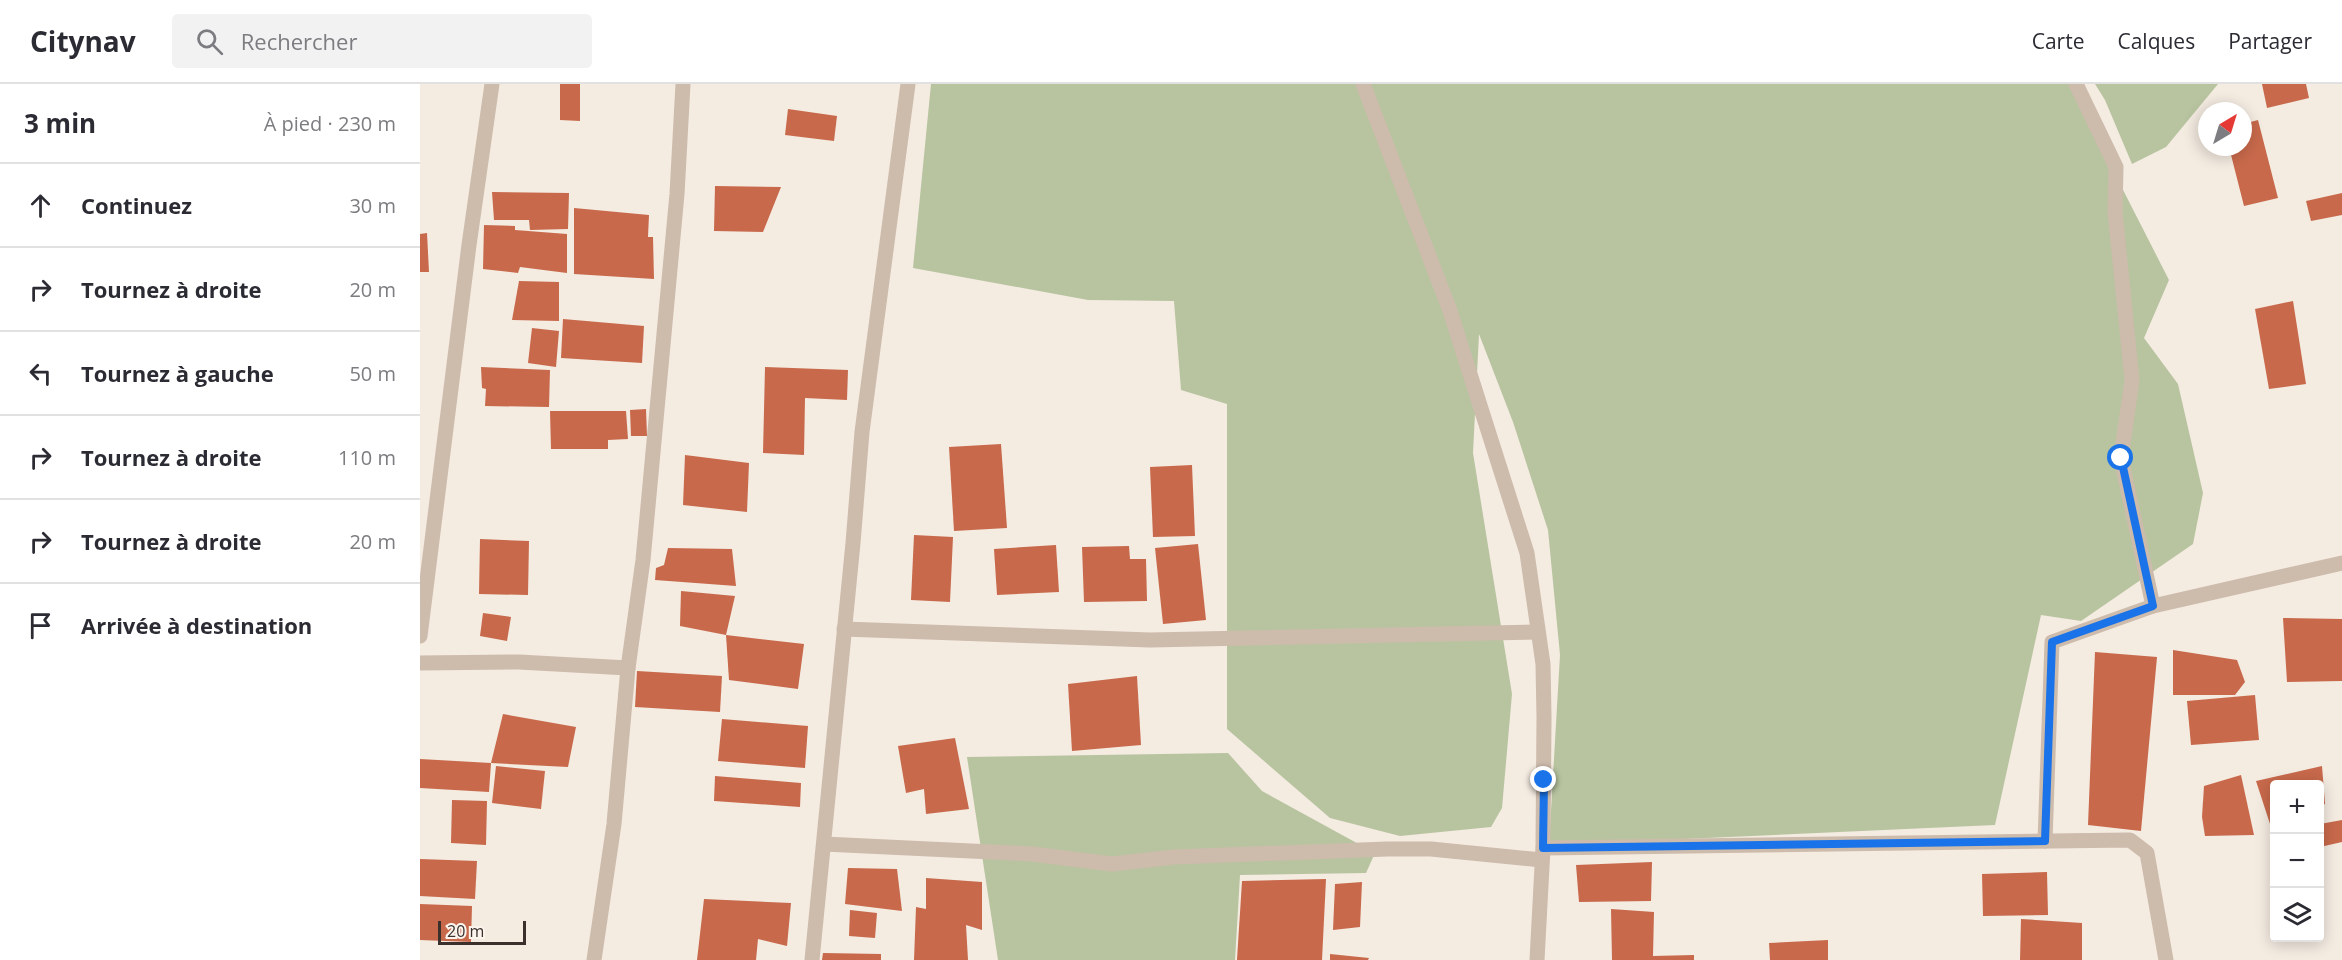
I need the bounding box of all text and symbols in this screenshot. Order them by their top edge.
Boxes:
search box [172,14,592,68]
text: Citynav [30,22,136,60]
icon: search [193,25,226,58]
text: Rechercher [241,26,357,56]
text: Carte [2032,27,2084,55]
text: Calques [2117,27,2195,55]
text: Partager [2228,27,2312,55]
north arrow [2198,102,2252,156]
text: 3 min [24,105,96,141]
text: À pied · 230 m [264,110,396,137]
icon: ahead [24,189,57,222]
text: Continuez [81,190,192,220]
text: 30 m [349,192,396,219]
icon: right [24,273,57,306]
text: Tournez à droite [81,274,262,304]
text: 20 m [349,276,396,303]
icon: left [24,357,57,390]
text: Tournez à gauche [81,358,274,388]
text: 50 m [349,360,396,387]
icon: right [24,441,57,474]
text: Tournez à droite [81,442,262,472]
text: 110 m [338,444,396,471]
route start [2107,444,2133,470]
icon: right [24,525,57,558]
text: Tournez à droite [81,526,262,556]
text: 20 m [349,528,396,555]
icon: arrive [24,609,57,642]
text: Arrivée à destination [81,610,312,640]
route end [1530,766,1556,792]
map controls [2270,780,2324,942]
button: + [2270,780,2324,834]
button: − [2270,834,2324,888]
button: layers [2270,888,2324,942]
scale bar [438,918,526,946]
text: 20 m [447,920,484,942]

